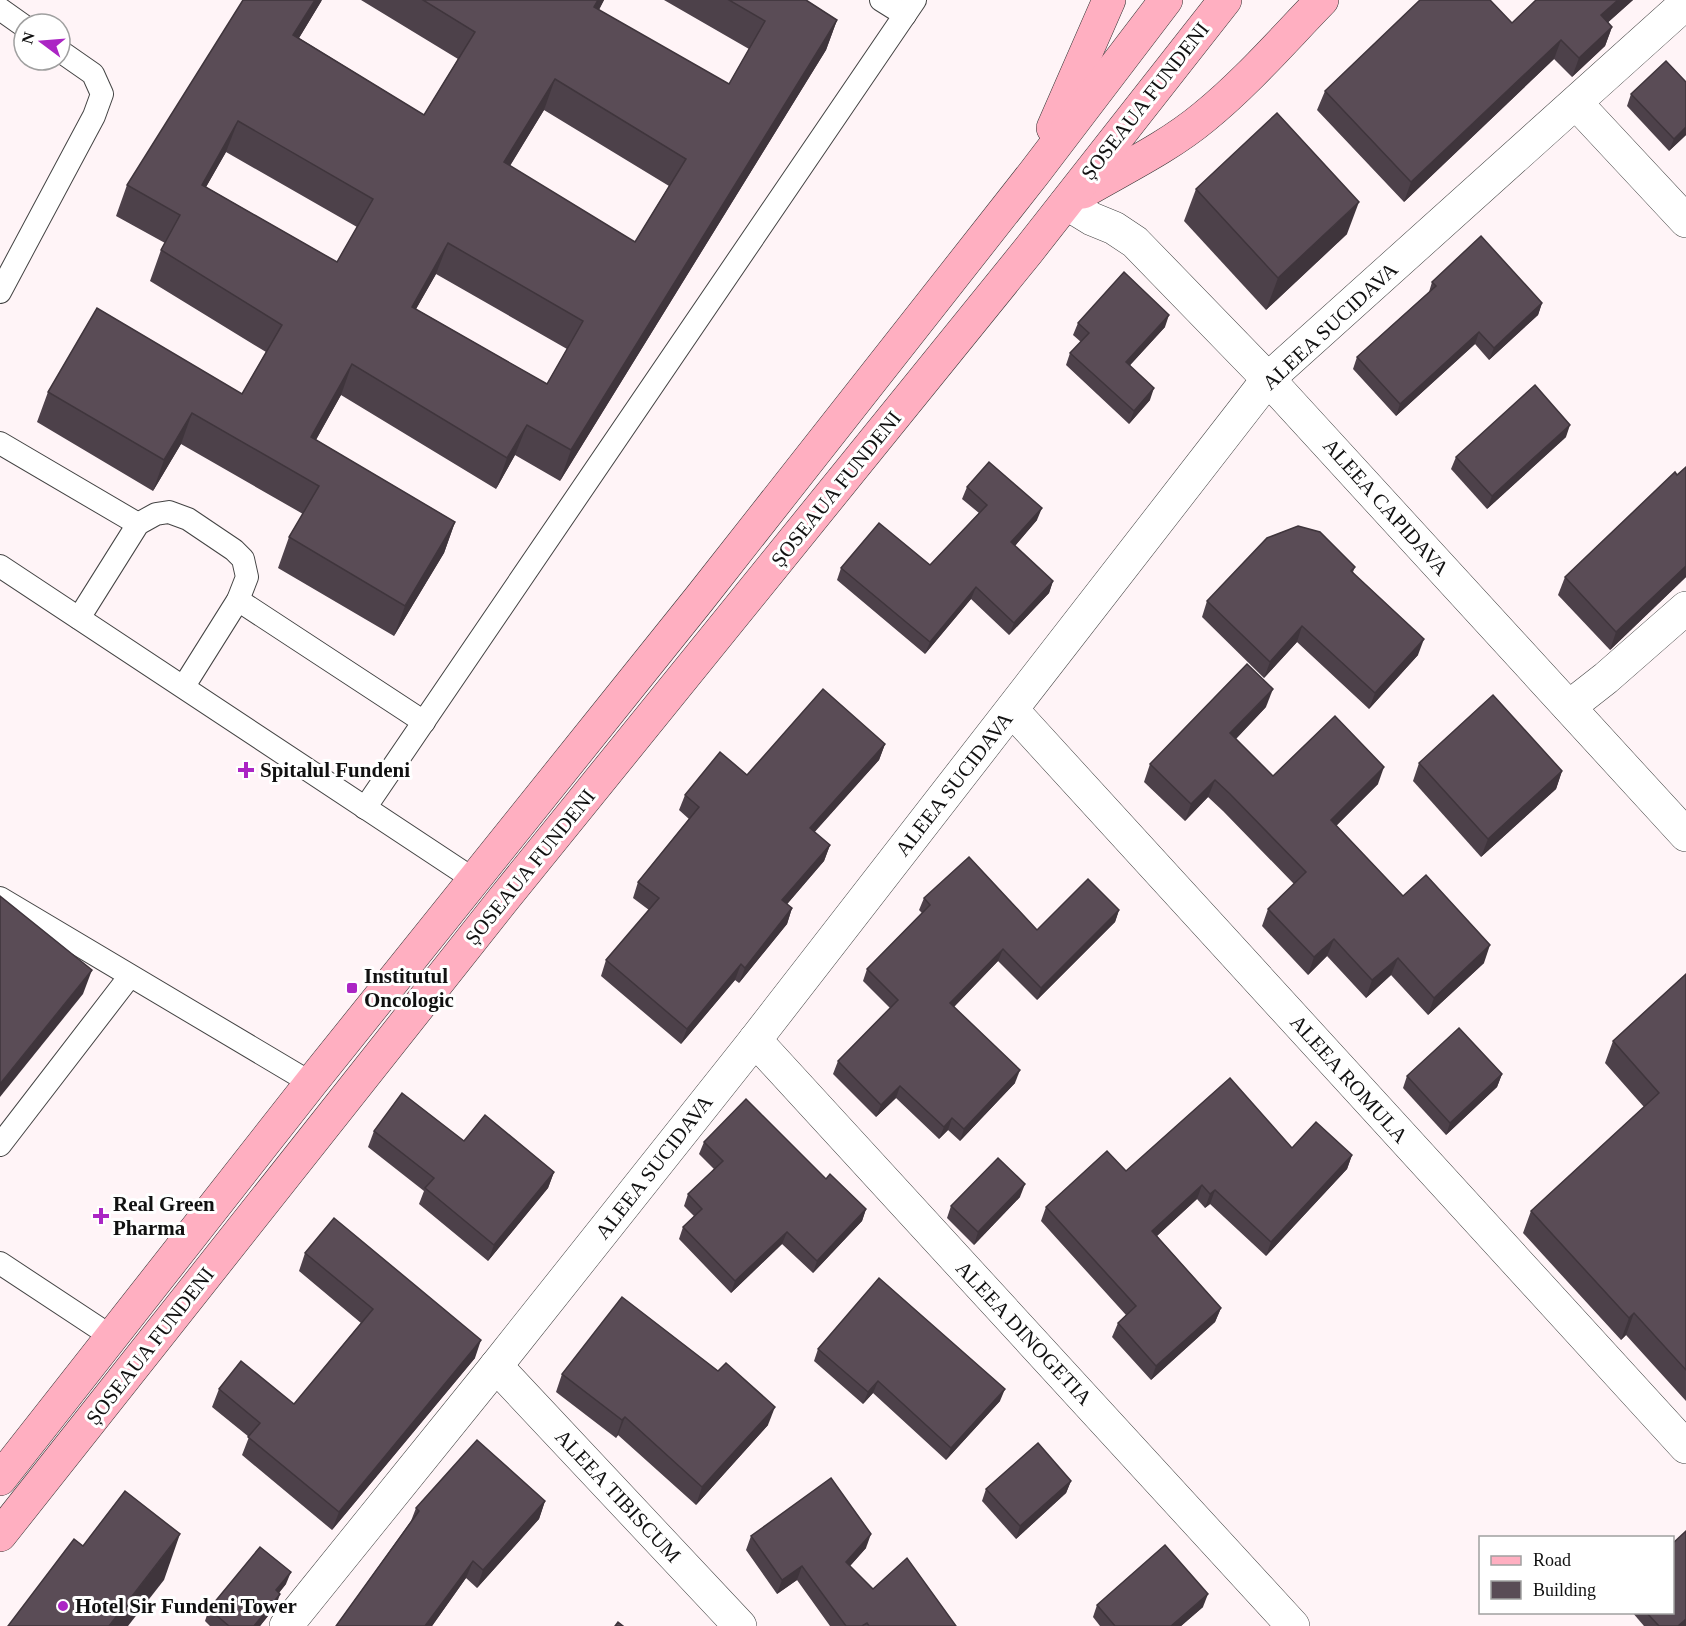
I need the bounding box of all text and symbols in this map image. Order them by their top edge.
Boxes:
north arrow [12,12,72,72]
street label: ȘOSEAUA FUNDENI [1076,18,1214,184]
text: N [18,30,38,46]
street label: ALEEA SUCIDAVA [1257,257,1403,395]
street label: ȘOSEAUA FUNDENI [766,406,906,572]
street label: ALEEA CAPIDAVA [1318,434,1454,581]
street label: ALEEA SUCIDAVA [890,707,1018,861]
place label: Spitalul Fundeni [260,758,410,782]
marker: Spitalul Fundeni [237,761,255,779]
street label: ȘOSEAUA FUNDENI [460,784,600,950]
place label: Institutul Oncologic [364,964,454,1012]
marker: Institutul Oncologic [345,981,359,995]
street label: ALEEA ROMULA [1285,1010,1413,1149]
street label: ALEEA SUCIDAVA [590,1090,718,1244]
place label: Real Green Pharma [113,1192,215,1240]
marker: Real Green Pharma [94,1209,108,1223]
street label: ALEEA DINOGETIA [951,1256,1098,1411]
street label: ȘOSEAUA FUNDENI [81,1263,219,1429]
street label: ALEEA TIBISCUM [550,1425,686,1568]
legend [1479,1536,1674,1614]
text: Road [1533,1550,1571,1570]
text: Building [1533,1580,1596,1600]
place label: Hotel Sir Fundeni Tower [75,1594,297,1618]
marker: Hotel Sir Fundeni Tower [56,1599,70,1613]

